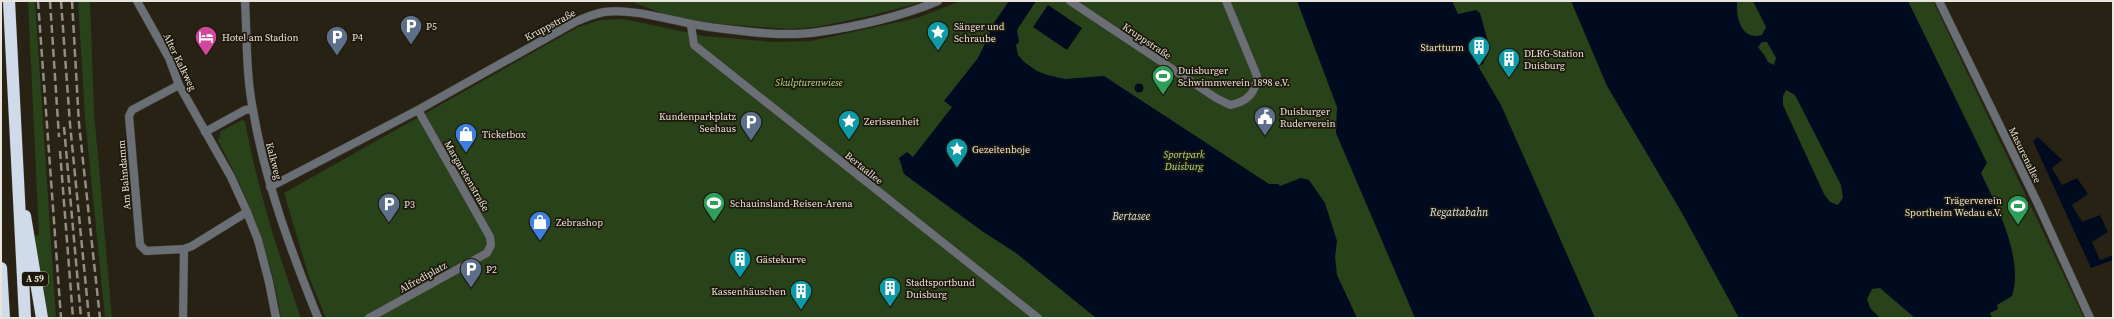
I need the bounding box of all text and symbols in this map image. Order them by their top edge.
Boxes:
street label: Kruppstraße [522,6,578,44]
parking icon: P5 [398,13,424,46]
place icon: Sänger und Schraube [925,19,951,52]
place label: P5 [426,20,437,33]
place label: Sänger und Schraube [954,20,1005,45]
street label: Kruppstraße [1120,20,1174,62]
hotel icon: Hotel am Stadion [193,24,219,57]
parking icon: P4 [324,24,350,57]
street label: Alter Kalkweg [160,31,200,93]
place label: Hotel am Stadion [222,31,299,44]
place label: P4 [352,31,363,44]
building icon: Startturm [1466,34,1492,67]
place label: Startturm [1421,41,1464,54]
building icon: DLRG-Station Duisburg [1496,46,1522,79]
place label: DLRG-Station Duisburg [1524,47,1584,72]
sports icon: Duisburger Schwimmverein 1898 e.V. [1150,63,1176,96]
place label: Duisburger Schwimmverein 1898 e.V. [1178,64,1290,89]
park label: Skulpturenwiese [775,76,843,89]
public building icon: Duisburger Ruderverein [1252,104,1278,137]
place label: Duisburger Ruderverein [1280,105,1335,130]
place icon: Zerissenheit [836,108,862,141]
parking icon: Kundenparkplatz Seehaus [738,109,764,142]
place label: Kundenparkplatz Seehaus [659,110,736,135]
place label: Zerissenheit [864,115,920,128]
shop icon: Ticketbox [453,121,479,154]
street label: Masurenallee [2006,125,2044,185]
place label: Ticketbox [482,128,526,141]
place icon: Gezeitenboje [944,136,970,169]
street label: Margaretenstraße [441,138,493,214]
street label: Am Bahndamm [114,140,134,210]
street label: Kalkweg [263,141,285,181]
place label: Gezeitenboje [972,143,1030,156]
park label: Sportpark Duisburg [1164,148,1205,173]
street label: Bertaallee [842,149,886,187]
sports icon: Schauinsland-Reisen-Arena [701,190,727,223]
parking icon: P3 [376,191,402,224]
sports icon: Trägerverein Sportheim Wedau e.V. [2005,193,2031,226]
place label: Trägerverein Sportheim Wedau e.V. [1905,194,2002,219]
place label: Schauinsland-Reisen-Arena [730,197,854,210]
place label: P3 [404,198,415,211]
water label: Regattabahn [1429,205,1489,220]
shop icon: Zebrashop [527,209,553,242]
water label: Bertasee [1111,209,1150,224]
place label: Zebrashop [556,216,603,229]
building icon: Gästekurve [727,246,753,279]
place label: Gästekurve [756,253,806,266]
parking icon: P2 [458,256,484,289]
street label: Alfrediplatz [397,258,449,295]
place label: P2 [486,263,497,276]
road number: A 59 [22,272,48,286]
building icon: Stadtsportbund Duisburg [877,275,903,308]
place label: Stadtsportbund Duisburg [906,276,975,301]
building icon: Kassenhäuschen [788,278,814,311]
place label: Kassenhäuschen [711,285,786,298]

